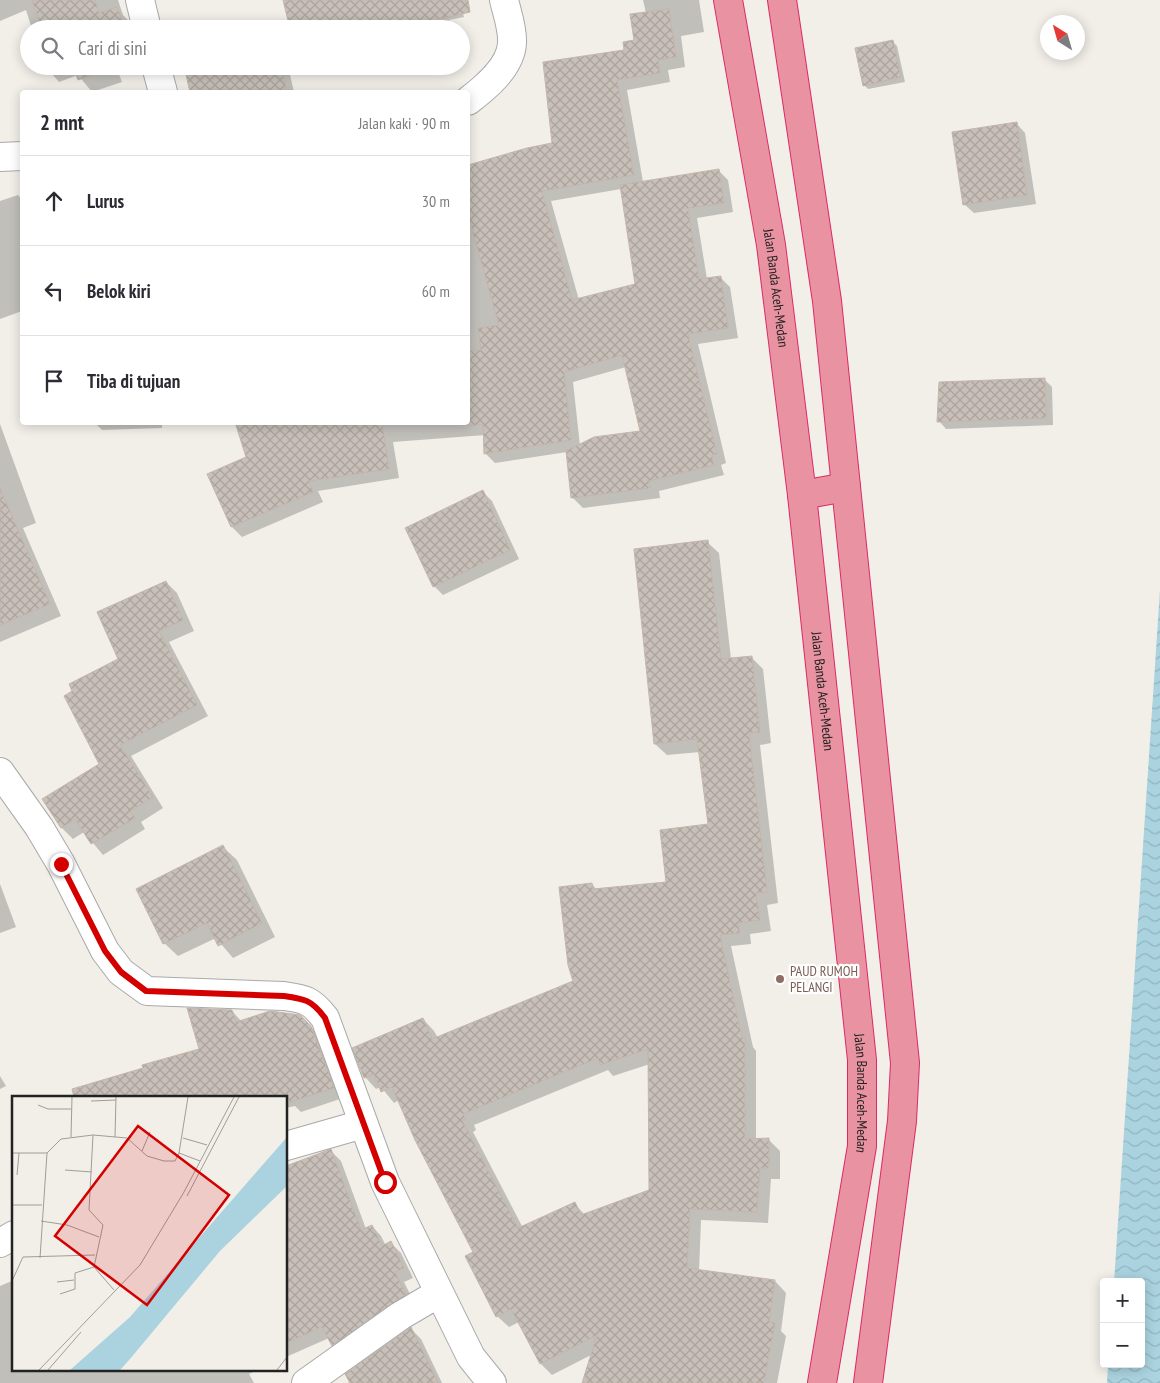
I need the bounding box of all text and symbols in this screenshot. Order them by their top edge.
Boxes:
north arrow [1040,15,1085,60]
search box [20,20,470,75]
icon: search [38,34,66,62]
text: Cari di sini [78,36,147,60]
text: 2 mnt [40,109,84,136]
text: Jalan kaki · 90 m [359,113,450,133]
icon: ahead [40,187,68,215]
text: Lurus [87,189,124,213]
text: 30 m [422,191,450,211]
street label: Jalan Banda Aceh-Medan [759,226,793,348]
icon: left [40,277,68,305]
text: Belok kiri [87,279,151,303]
text: 60 m [422,281,450,301]
icon: arrive [40,367,68,395]
text: Tiba di tujuan [87,369,180,393]
street label: Jalan Banda Aceh-Medan [807,630,838,752]
route end [50,853,73,876]
place label: PAUD RUMOH PELANGI [790,962,858,996]
marker: PAUD RUMOH PELANGI [774,973,786,985]
street label: Jalan Banda Aceh-Medan [850,1032,871,1154]
inset map [12,1096,288,1370]
route start [374,1171,397,1194]
map controls [1100,1278,1145,1368]
button: + [1100,1278,1145,1323]
button: − [1100,1323,1145,1368]

